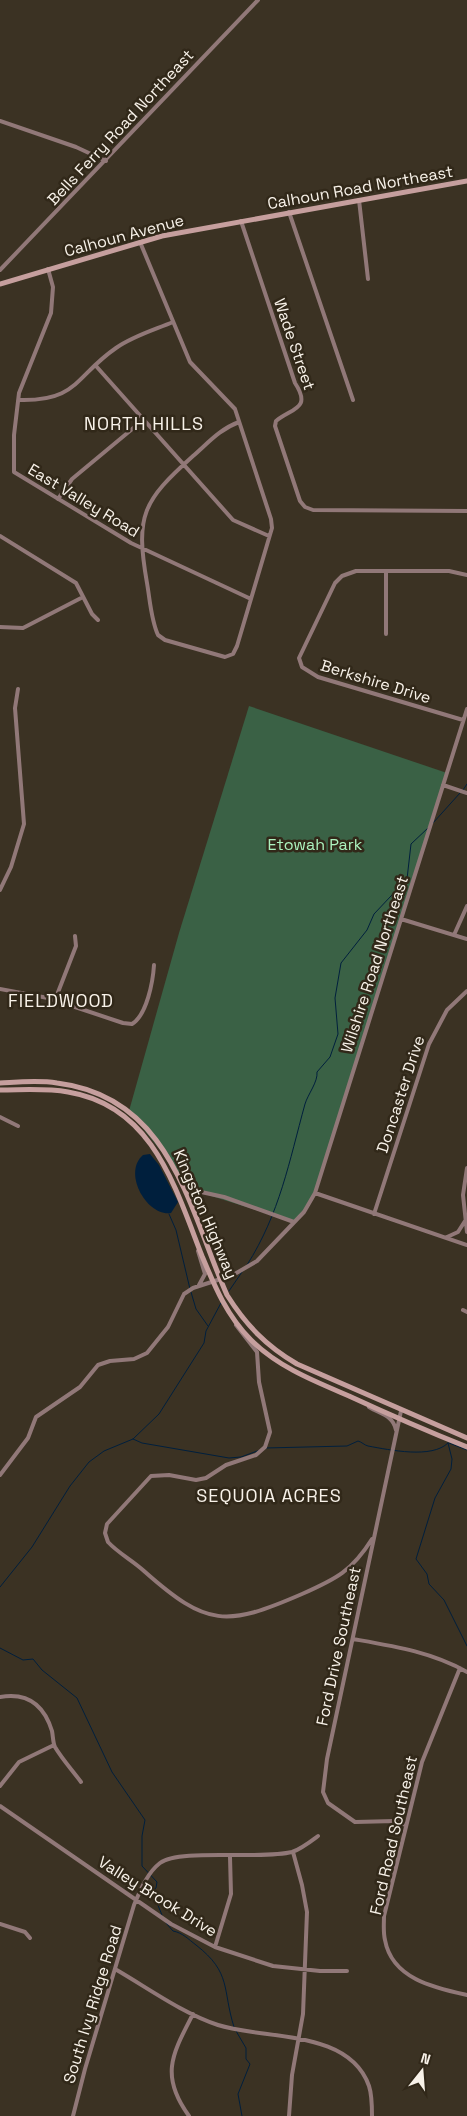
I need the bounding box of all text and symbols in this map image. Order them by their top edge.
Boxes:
street label: Bells Ferry Road Northeast [43,45,198,210]
street label: Calhoun Road Northeast [266,161,455,214]
street label: Calhoun Avenue [62,209,186,262]
street label: Wade Street [269,296,320,393]
district label: NORTH HILLS [84,412,204,435]
street label: East Valley Road [24,459,143,542]
street label: Berkshire Drive [318,655,434,708]
park label: Etowah Park [268,834,363,855]
street label: Wilshire Road Northeast [336,873,413,1055]
district label: FIELDWOOD [8,989,114,1012]
street label: Doncaster Drive [372,1033,429,1156]
street label: Kingston Highway [169,1146,242,1282]
district label: SEQUOIA ACRES [196,1484,342,1507]
street label: Ford Drive Southeast [311,1565,366,1727]
street label: Ford Road Southeast [365,1753,422,1917]
street label: Valley Brook Drive [94,1851,221,1942]
street label: South Ivy Ridge Road [58,1922,127,2086]
north arrow [397,2046,447,2096]
text: N [419,2049,433,2069]

